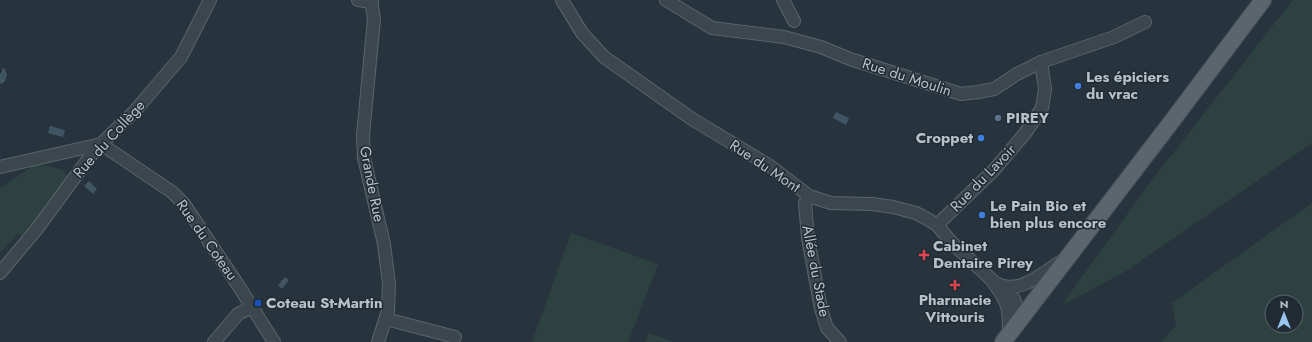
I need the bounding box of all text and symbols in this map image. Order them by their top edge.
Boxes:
street label: Rue du Moulin [859,52,955,102]
place label: Les épiciers du vrac [1086,66,1169,105]
marker: Les épiciers du vrac [1073,81,1083,91]
street label: Rue du Collège [68,95,150,183]
place label: PIREY [1006,107,1049,129]
marker: PIREY [993,113,1003,123]
place label: Croppet [916,127,973,149]
marker: Croppet [976,133,986,143]
street label: Rue du Mont [725,134,805,198]
street label: Rue du Lavoir [945,138,1022,217]
street label: Grande Rue [354,144,390,224]
street label: Rue du Coteau [171,195,243,285]
place label: Le Pain Bio et bien plus encore [990,195,1107,234]
marker: Le Pain Bio et bien plus encore [977,210,987,220]
street label: Allée du Stade [796,223,836,319]
place label: Cabinet Dentaire Pirey [933,235,1033,274]
marker: Cabinet Dentaire Pirey [918,249,930,261]
marker: Pharmacie Vittouris [950,280,960,290]
place label: Pharmacie Vittouris [919,289,992,328]
place label: Coteau St-Martin [266,292,383,314]
north arrow [1264,294,1304,334]
text: N [1280,296,1288,312]
marker: Coteau St-Martin [253,298,263,308]

